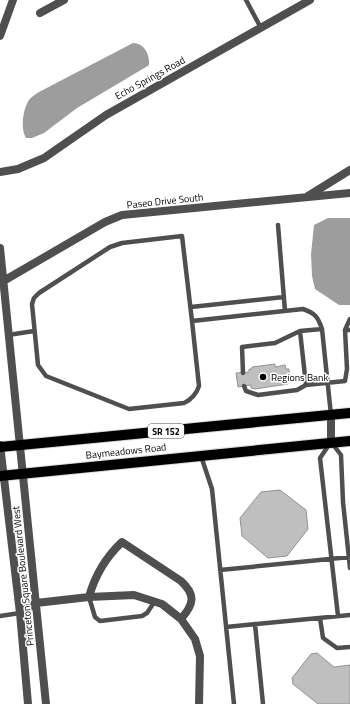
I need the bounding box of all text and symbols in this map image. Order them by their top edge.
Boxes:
street label: Echo Springs Road [112,53,188,103]
street label: Paseo Drive South [126,190,204,212]
place label: Regions Bank [271,370,328,385]
marker: Regions Bank [258,372,268,382]
road number: SR 152 [148,424,184,438]
street label: Baymeadows Road [85,439,167,463]
street label: Princeton Square Boulevard West [8,505,38,647]

